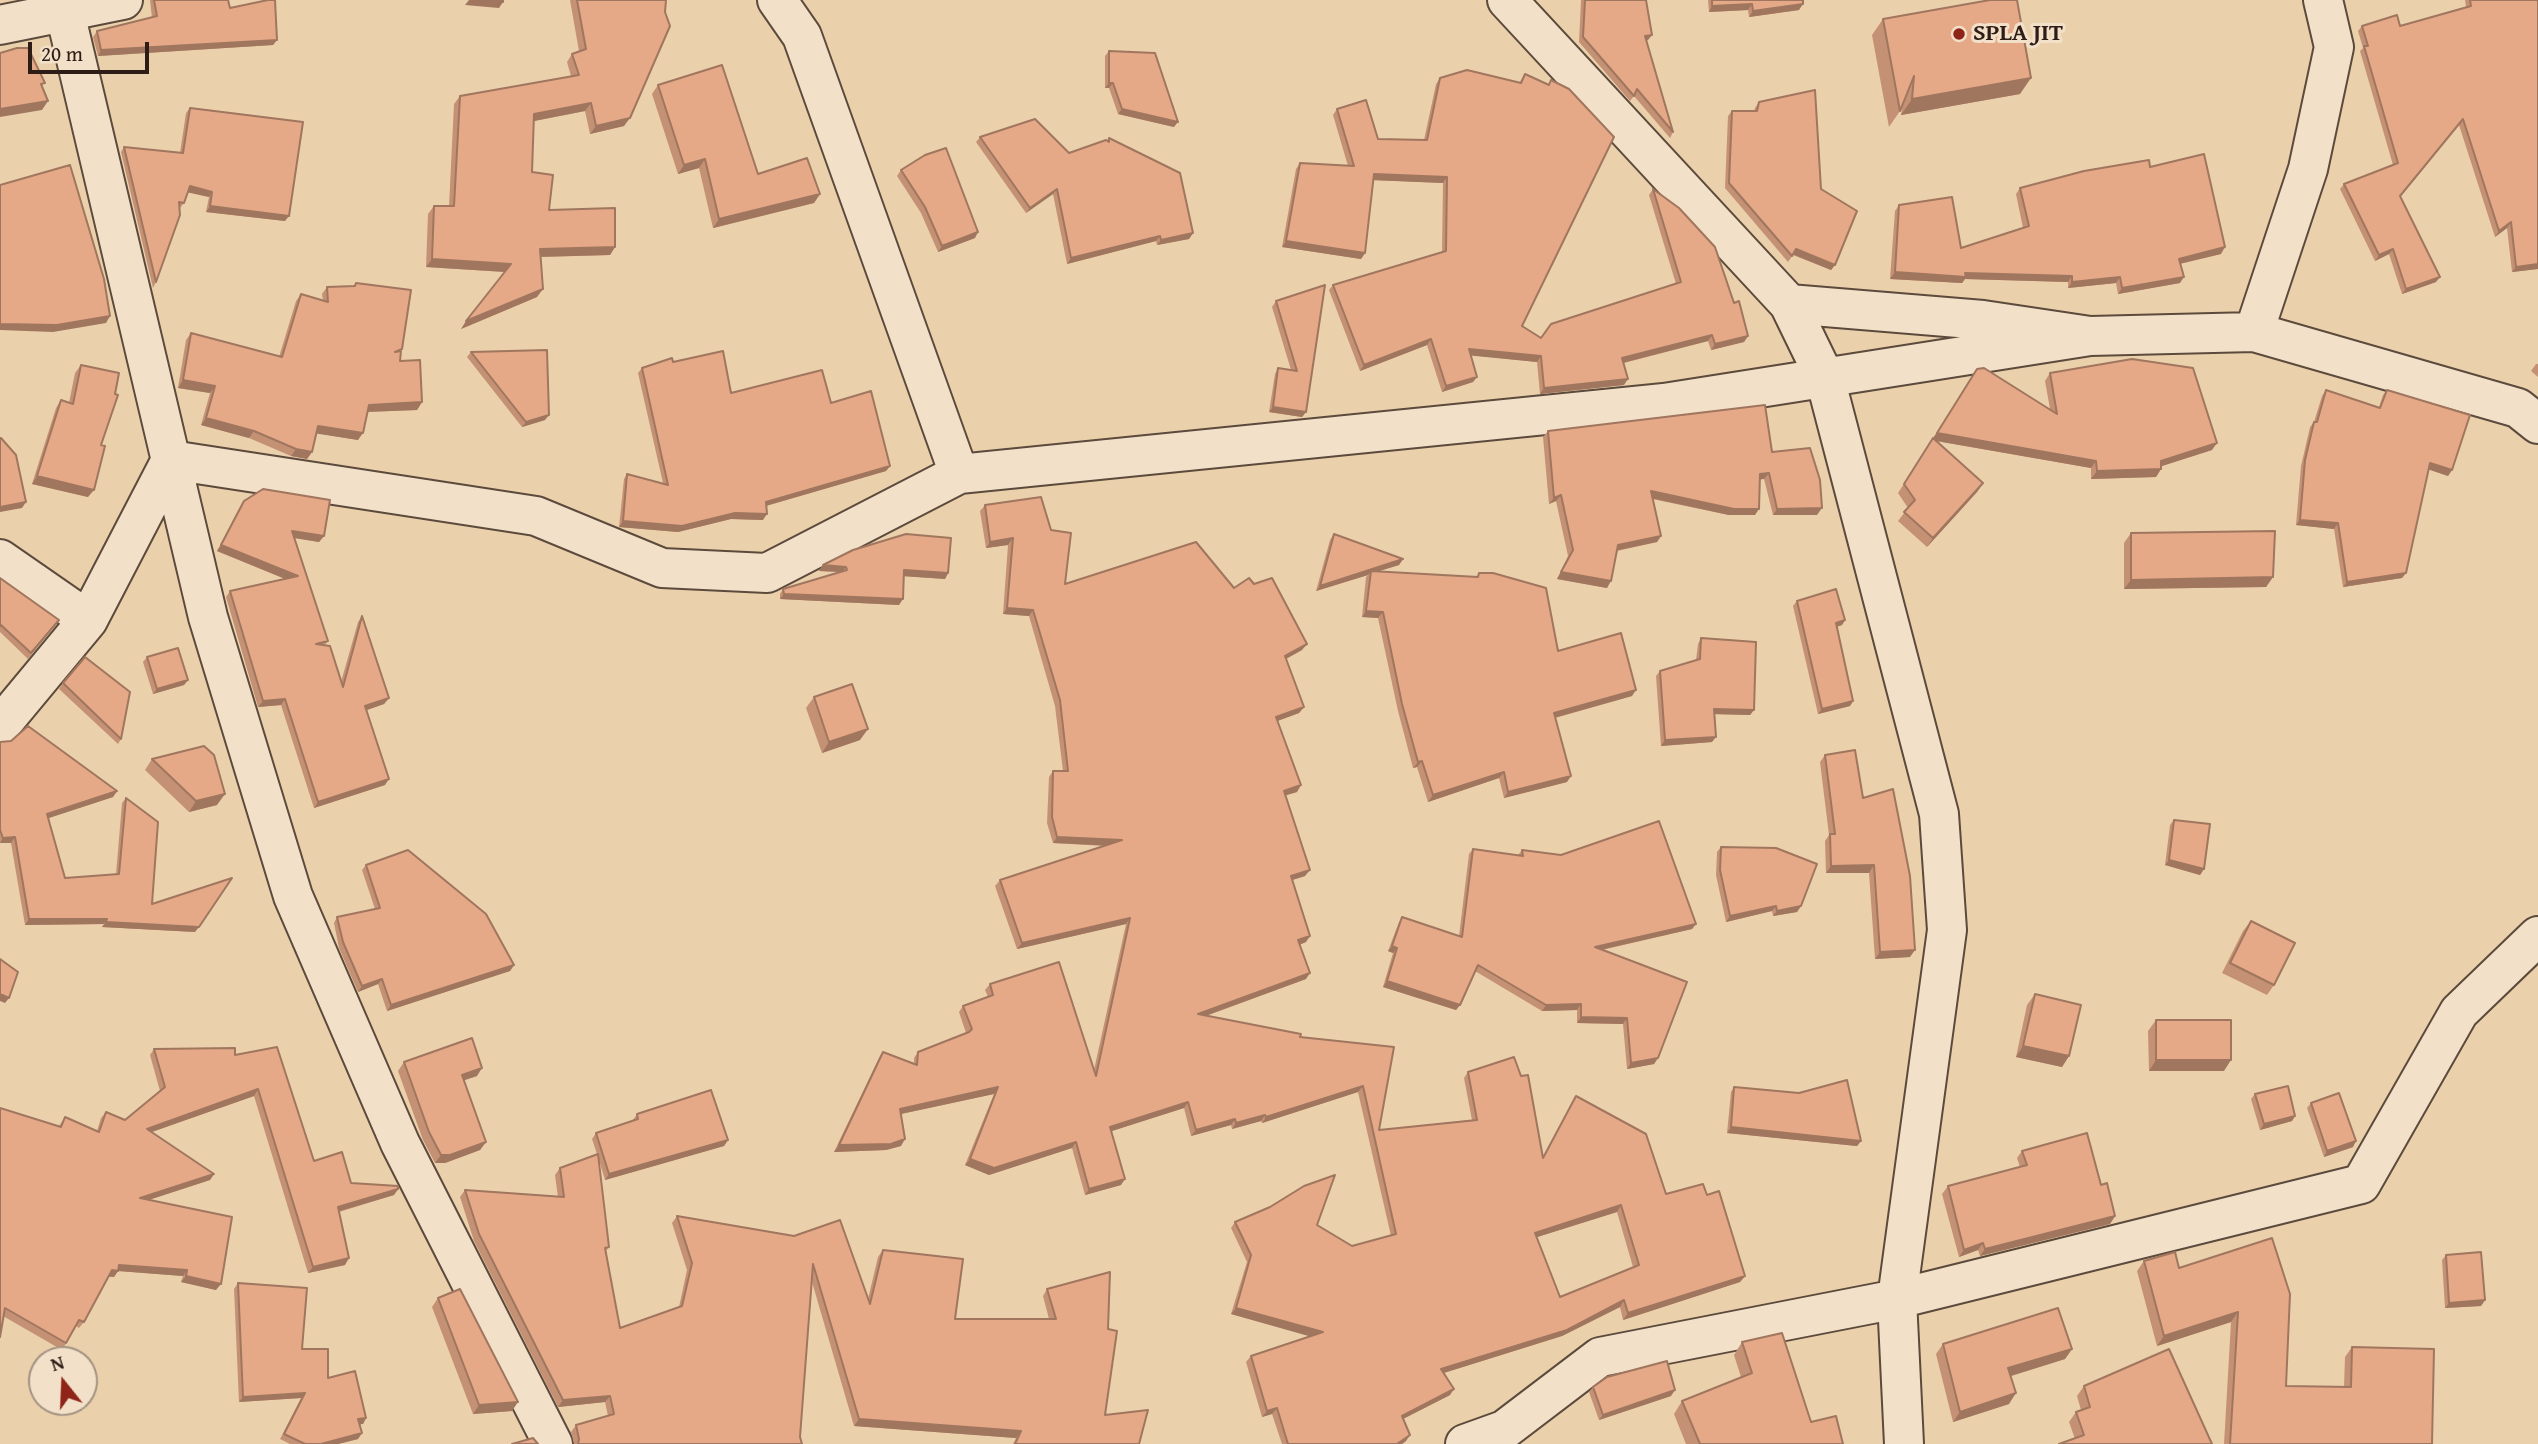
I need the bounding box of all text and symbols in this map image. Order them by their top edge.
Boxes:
place label: SPLA JIT [1973,20,2063,48]
marker: SPLA JIT [1951,26,1967,42]
scale bar [32,28,152,72]
text: 20 m [41,38,83,69]
north arrow [28,1346,98,1416]
text: N [47,1348,67,1378]

